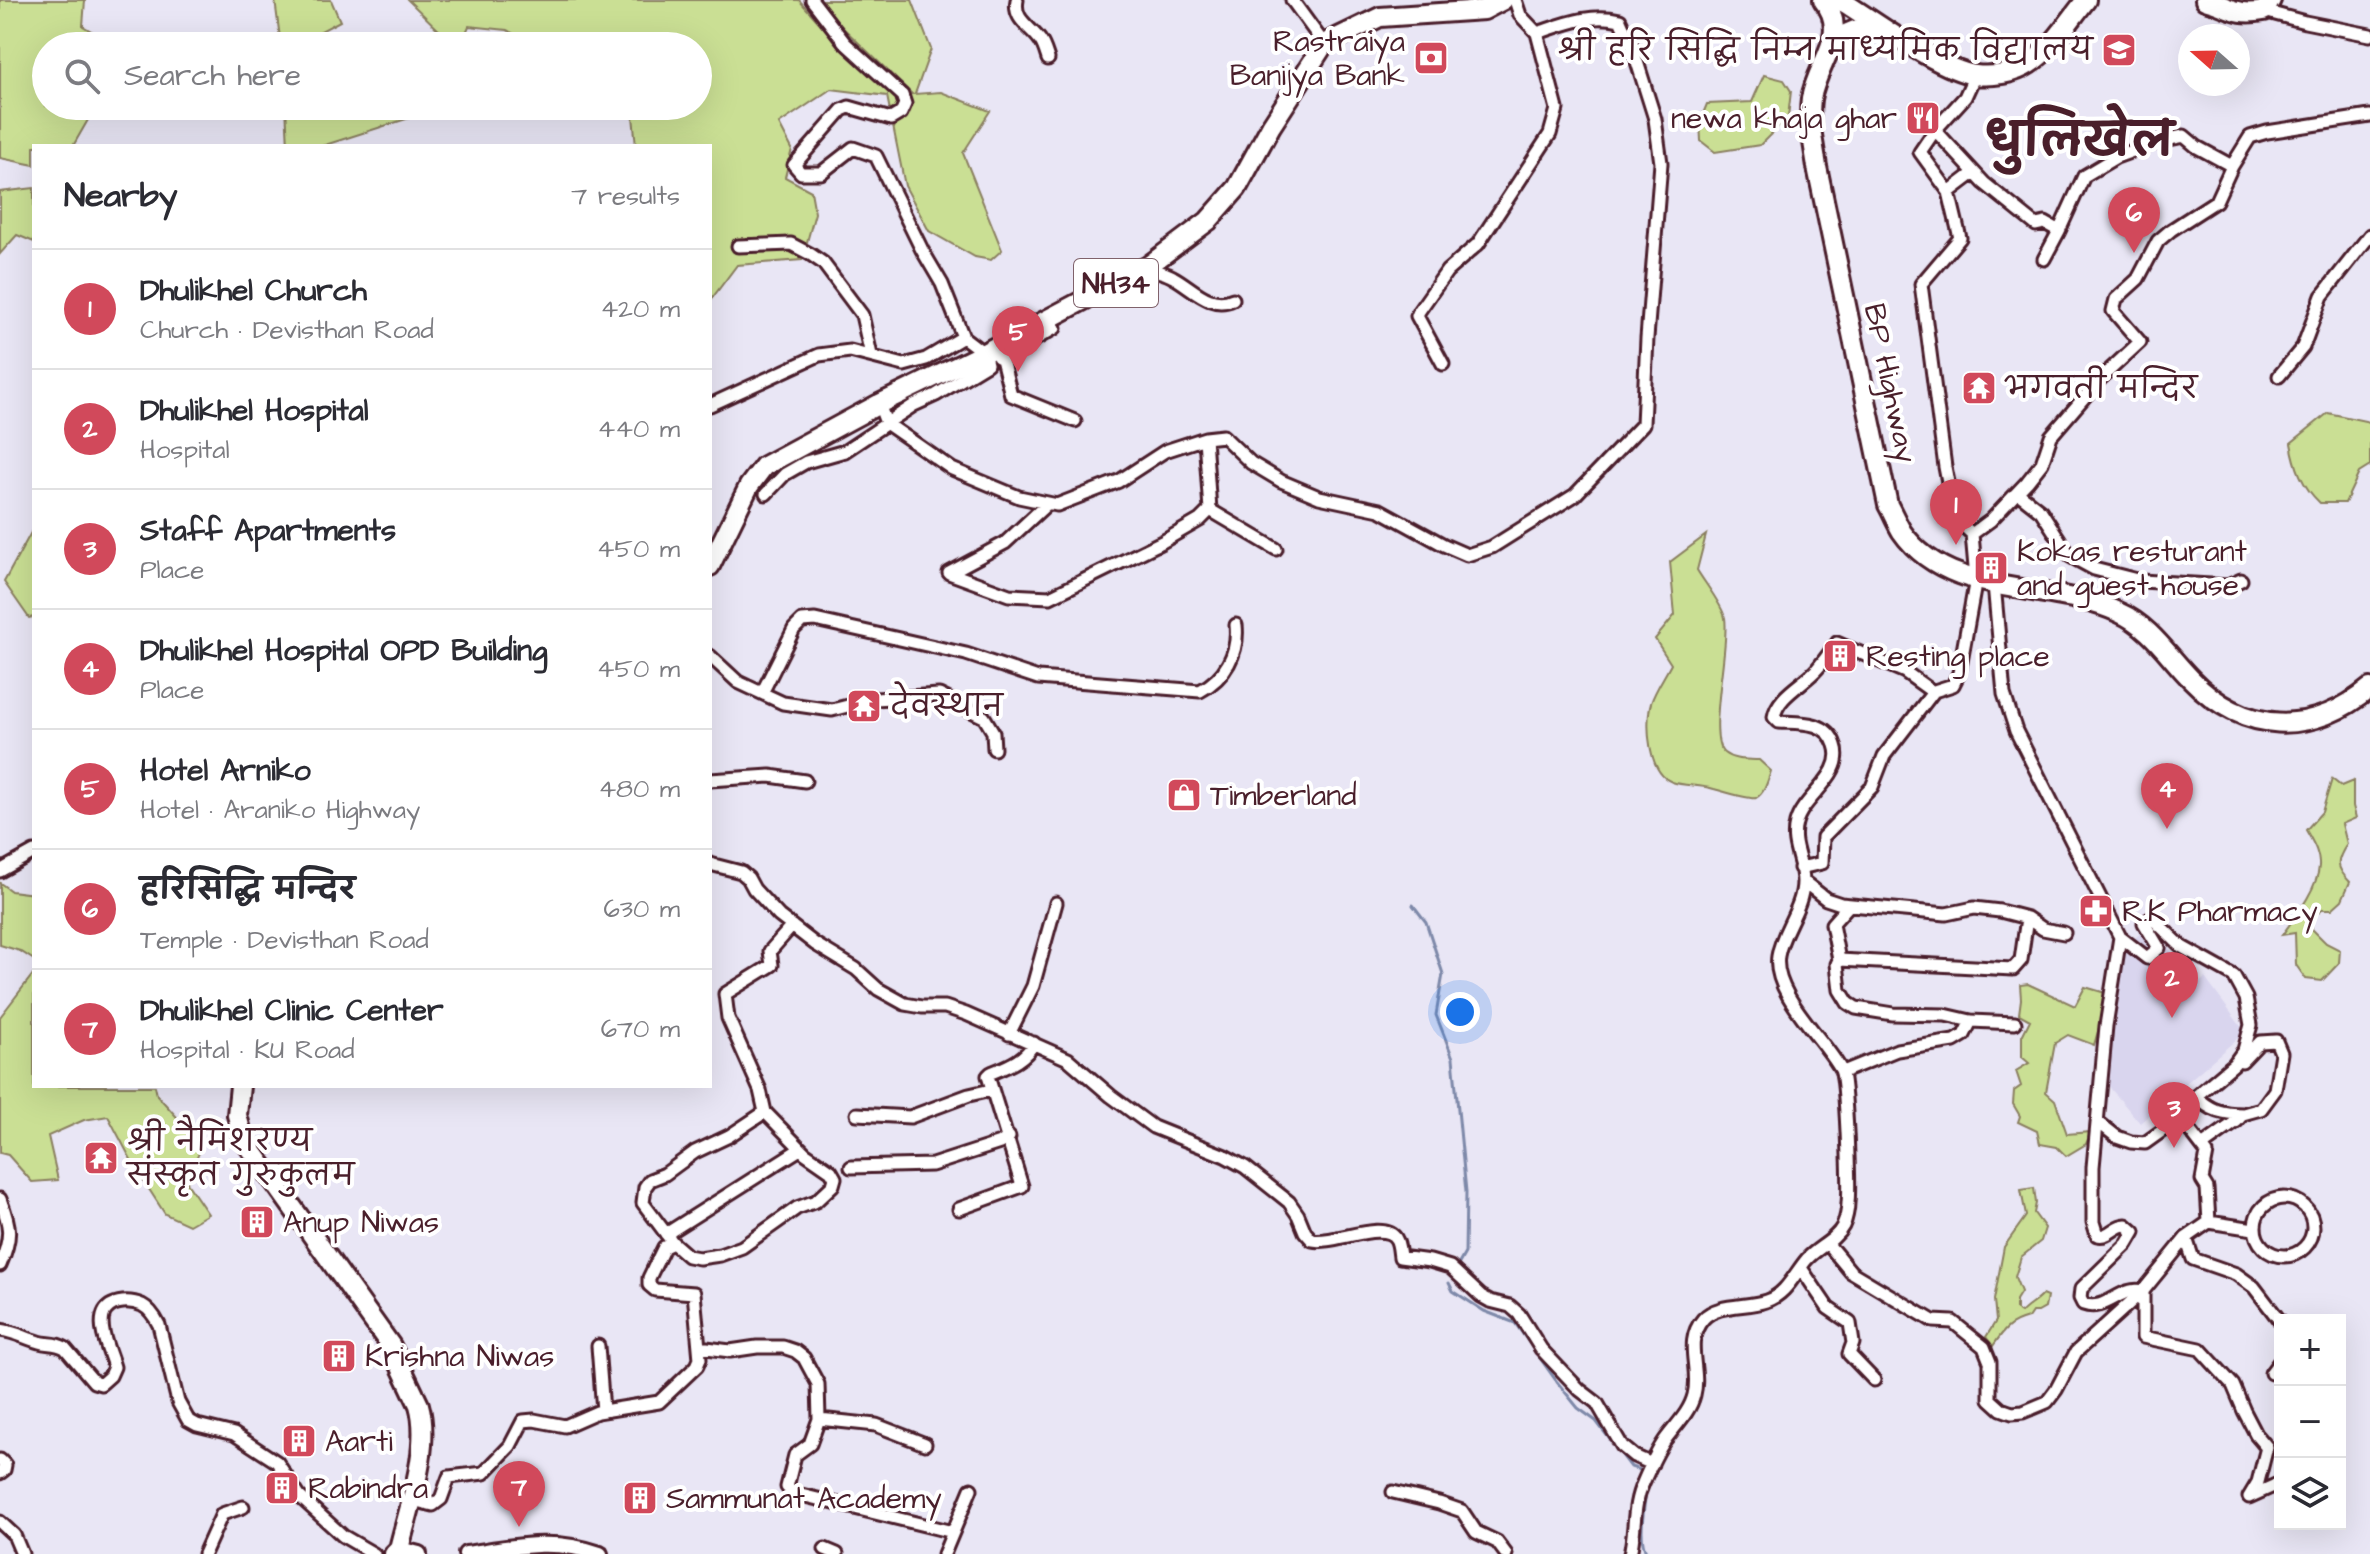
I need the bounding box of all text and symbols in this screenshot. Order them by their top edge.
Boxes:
place label: Rastraiya Banijya Bank [1230,21,1405,98]
north arrow [2178,24,2250,96]
place label: श्री हरि सिद्धि निम्न माध्यमिक विद्यालय [1557,27,2095,72]
school or university icon: श्री हरि सिद्धि निम्न माध्यमिक विद्यालय [2100,31,2138,69]
search box [32,32,712,120]
bank icon: Rastraiya Banijya Bank [1412,39,1450,77]
icon: search [60,54,104,98]
text: Search here [124,55,301,97]
place label: newa khaja ghar [1671,98,1897,141]
restaurant icon: newa khaja ghar [1904,99,1942,137]
district label: धुलिखेल [1984,103,2178,175]
text: Nearby [64,172,178,220]
text: 7 results [571,178,680,214]
pin: 6 [2108,187,2160,253]
road number: NH34 [1074,259,1158,307]
text: Dhulikhel Church [140,270,367,312]
text: 1 [88,291,92,327]
text: 420 m [600,291,680,327]
street label: BP Highway [1852,300,1927,467]
pin: 5 [992,306,1044,372]
text: Church · Devisthan Road [140,312,434,348]
place label: भगवती मन्दिर [2004,365,2199,410]
temple icon: भगवती मन्दिर [1960,369,1998,407]
text: Dhulikhel Hospital [140,390,369,432]
text: 2 [83,411,97,447]
text: 440 m [598,411,680,447]
text: Hospital [140,432,230,468]
pin: 1 [1930,479,1982,545]
text: Staff Apartments [140,510,396,552]
text: 3 [83,531,97,567]
text: 450 m [597,531,680,567]
place label: Kokas resturant and guest house [2017,531,2247,608]
building icon: Kokas resturant and guest house [1972,549,2010,587]
text: Place [140,552,204,588]
text: Dhulikhel Hospital OPD Building [140,630,547,672]
place label: Resting place [1866,636,2050,679]
building icon: Resting place [1821,637,1859,675]
text: 4 [81,651,99,687]
text: 450 m [597,651,680,687]
text: Place [140,672,204,708]
place label: देवस्थान [888,681,1004,728]
temple icon: देवस्थान [845,687,883,725]
text: Hotel Arniko [140,750,311,792]
pin: 4 [2141,763,2193,829]
text: 5 [81,771,99,807]
text: 480 m [598,771,680,807]
place label: Timberland [1210,775,1357,817]
shop icon: Timberland [1165,776,1203,814]
text: Hotel · Araniko Highway [140,792,420,828]
text: हरिसिद्धि मन्दिर [140,869,355,911]
text: 6 [82,891,98,927]
text: 630 m [603,891,680,927]
place label: R.K Pharmacy [2122,891,2318,934]
pharmacy icon: R.K Pharmacy [2077,892,2115,930]
text: Temple · Devisthan Road [140,922,429,958]
pin: 2 [2146,952,2198,1018]
text: Dhulikhel Clinic Center [140,990,443,1032]
your location [1440,992,1480,1032]
text: 7 [82,1011,98,1047]
text: 670 m [601,1011,680,1047]
text: Hospital · KU Road [140,1032,355,1068]
pin: 3 [2148,1082,2200,1148]
place label: श्री नैमिशरण्य संस्कृत गुरुकुलम [125,1114,356,1197]
temple icon: श्री नैमिशरण्य संस्कृत गुरुकुलम [82,1139,120,1177]
place label: Anup Niwas [283,1202,439,1244]
building icon: Anup Niwas [238,1203,276,1241]
map controls [2274,1314,2346,1530]
button: + [2274,1314,2346,1386]
place label: Krishna Niwas [365,1336,554,1378]
building icon: Krishna Niwas [320,1337,358,1375]
button: − [2274,1386,2346,1458]
place label: Aarti [325,1421,393,1463]
building icon: Aarti [280,1422,318,1460]
button: layers [2274,1458,2346,1530]
pin: 7 [493,1461,545,1527]
place label: Rabindra [308,1468,428,1510]
building icon: Rabindra [263,1469,301,1507]
place label: Sammunat Academy [666,1478,942,1521]
building icon: Sammunat Academy [621,1479,659,1517]

